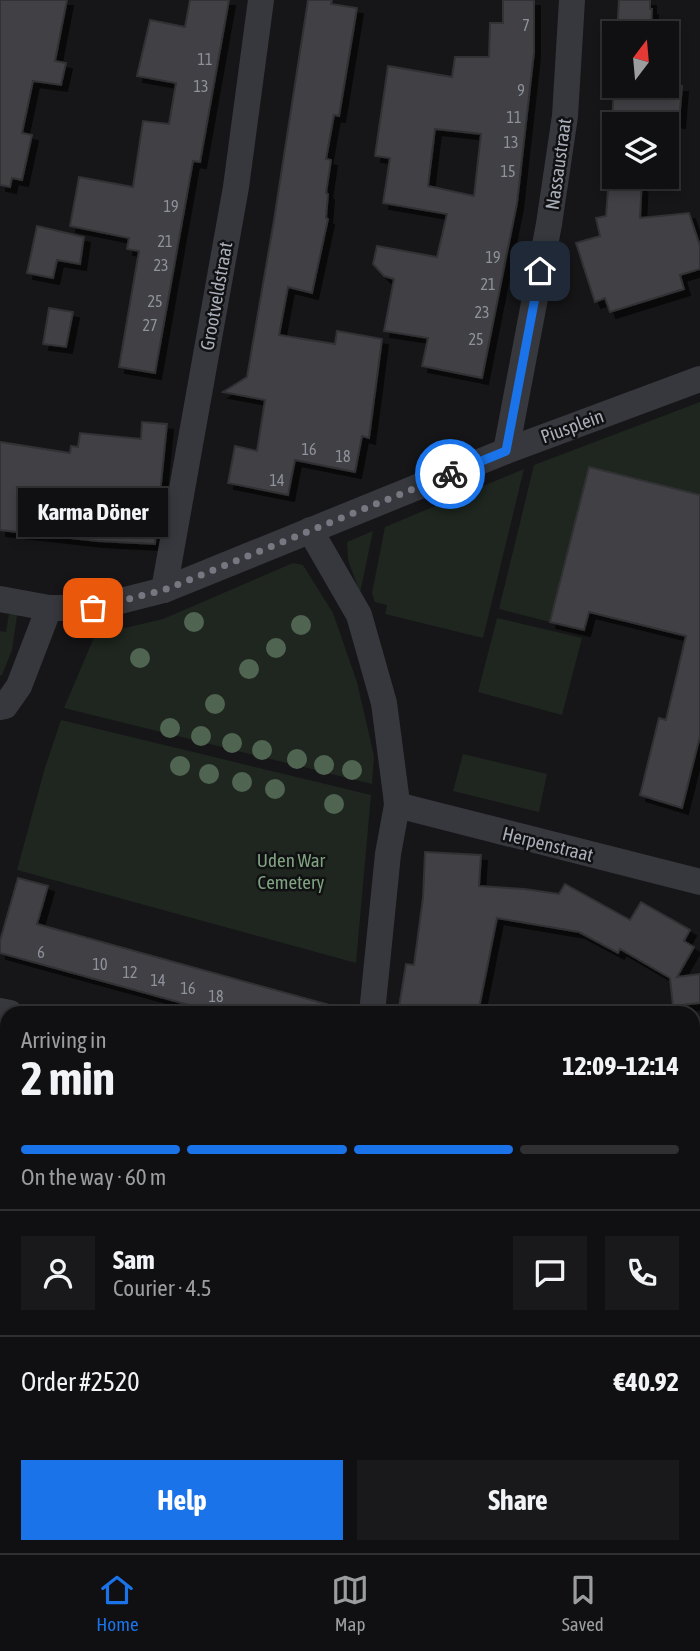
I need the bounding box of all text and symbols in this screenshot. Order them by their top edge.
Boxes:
house number: 7 [522,16,530,34]
north arrow [602,21,679,98]
map controls [602,21,679,189]
house number: 11 [197,50,213,68]
house number: 13 [193,77,209,95]
house number: 9 [517,81,525,99]
house number: 11 [506,108,522,126]
button: layers [602,112,679,189]
street label: Nassaustraat [541,117,575,211]
house number: 13 [503,133,519,151]
house number: 15 [500,162,516,180]
house number: 19 [163,197,179,215]
house number: 21 [157,232,173,250]
street label: Grootveldstraat [196,240,236,352]
pin [510,241,570,301]
house number: 19 [485,248,501,266]
icon: home [521,252,559,290]
house number: 23 [153,256,169,274]
house number: 21 [480,275,496,293]
house number: 25 [147,292,163,310]
house number: 23 [474,303,490,321]
house number: 27 [142,316,158,334]
house number: 25 [468,330,484,348]
street label: Piusplein [538,405,606,447]
courier [415,439,485,509]
house number: 16 [301,440,317,458]
house number: 18 [335,447,351,465]
icon: bike [431,455,469,493]
house number: 14 [269,471,285,489]
callout: Karma Döner [18,489,168,538]
text: Karma Döner [38,499,148,525]
pin [63,578,123,638]
icon: bag [74,589,112,627]
street label: Herpenstraat [500,822,596,866]
park label: Uden War Cemetery [257,849,326,893]
house number: 6 [37,943,45,961]
house number: 10 [92,955,108,973]
house number: 12 [122,963,138,981]
house number: 14 [150,971,166,989]
house number: 16 [180,979,196,997]
house number: 18 [208,987,224,1005]
text: Arriving in [21,1027,107,1053]
text: 12:09–12:14 [562,1051,679,1081]
text: 2 min [21,1052,115,1105]
text: On the way · 60 m [21,1164,166,1190]
button: person [21,1236,95,1310]
button: chat [513,1236,587,1310]
button: phone [605,1236,679,1310]
text: Sam [113,1245,155,1275]
text: Courier · 4.5 [113,1275,212,1301]
text: Order #2520 [21,1367,140,1397]
text: €40.92 [614,1367,679,1397]
button: Help [21,1460,343,1540]
button: Share [357,1460,679,1540]
tab: Home [96,1571,139,1635]
tab: Map [331,1571,369,1635]
tab: Saved [562,1571,604,1635]

